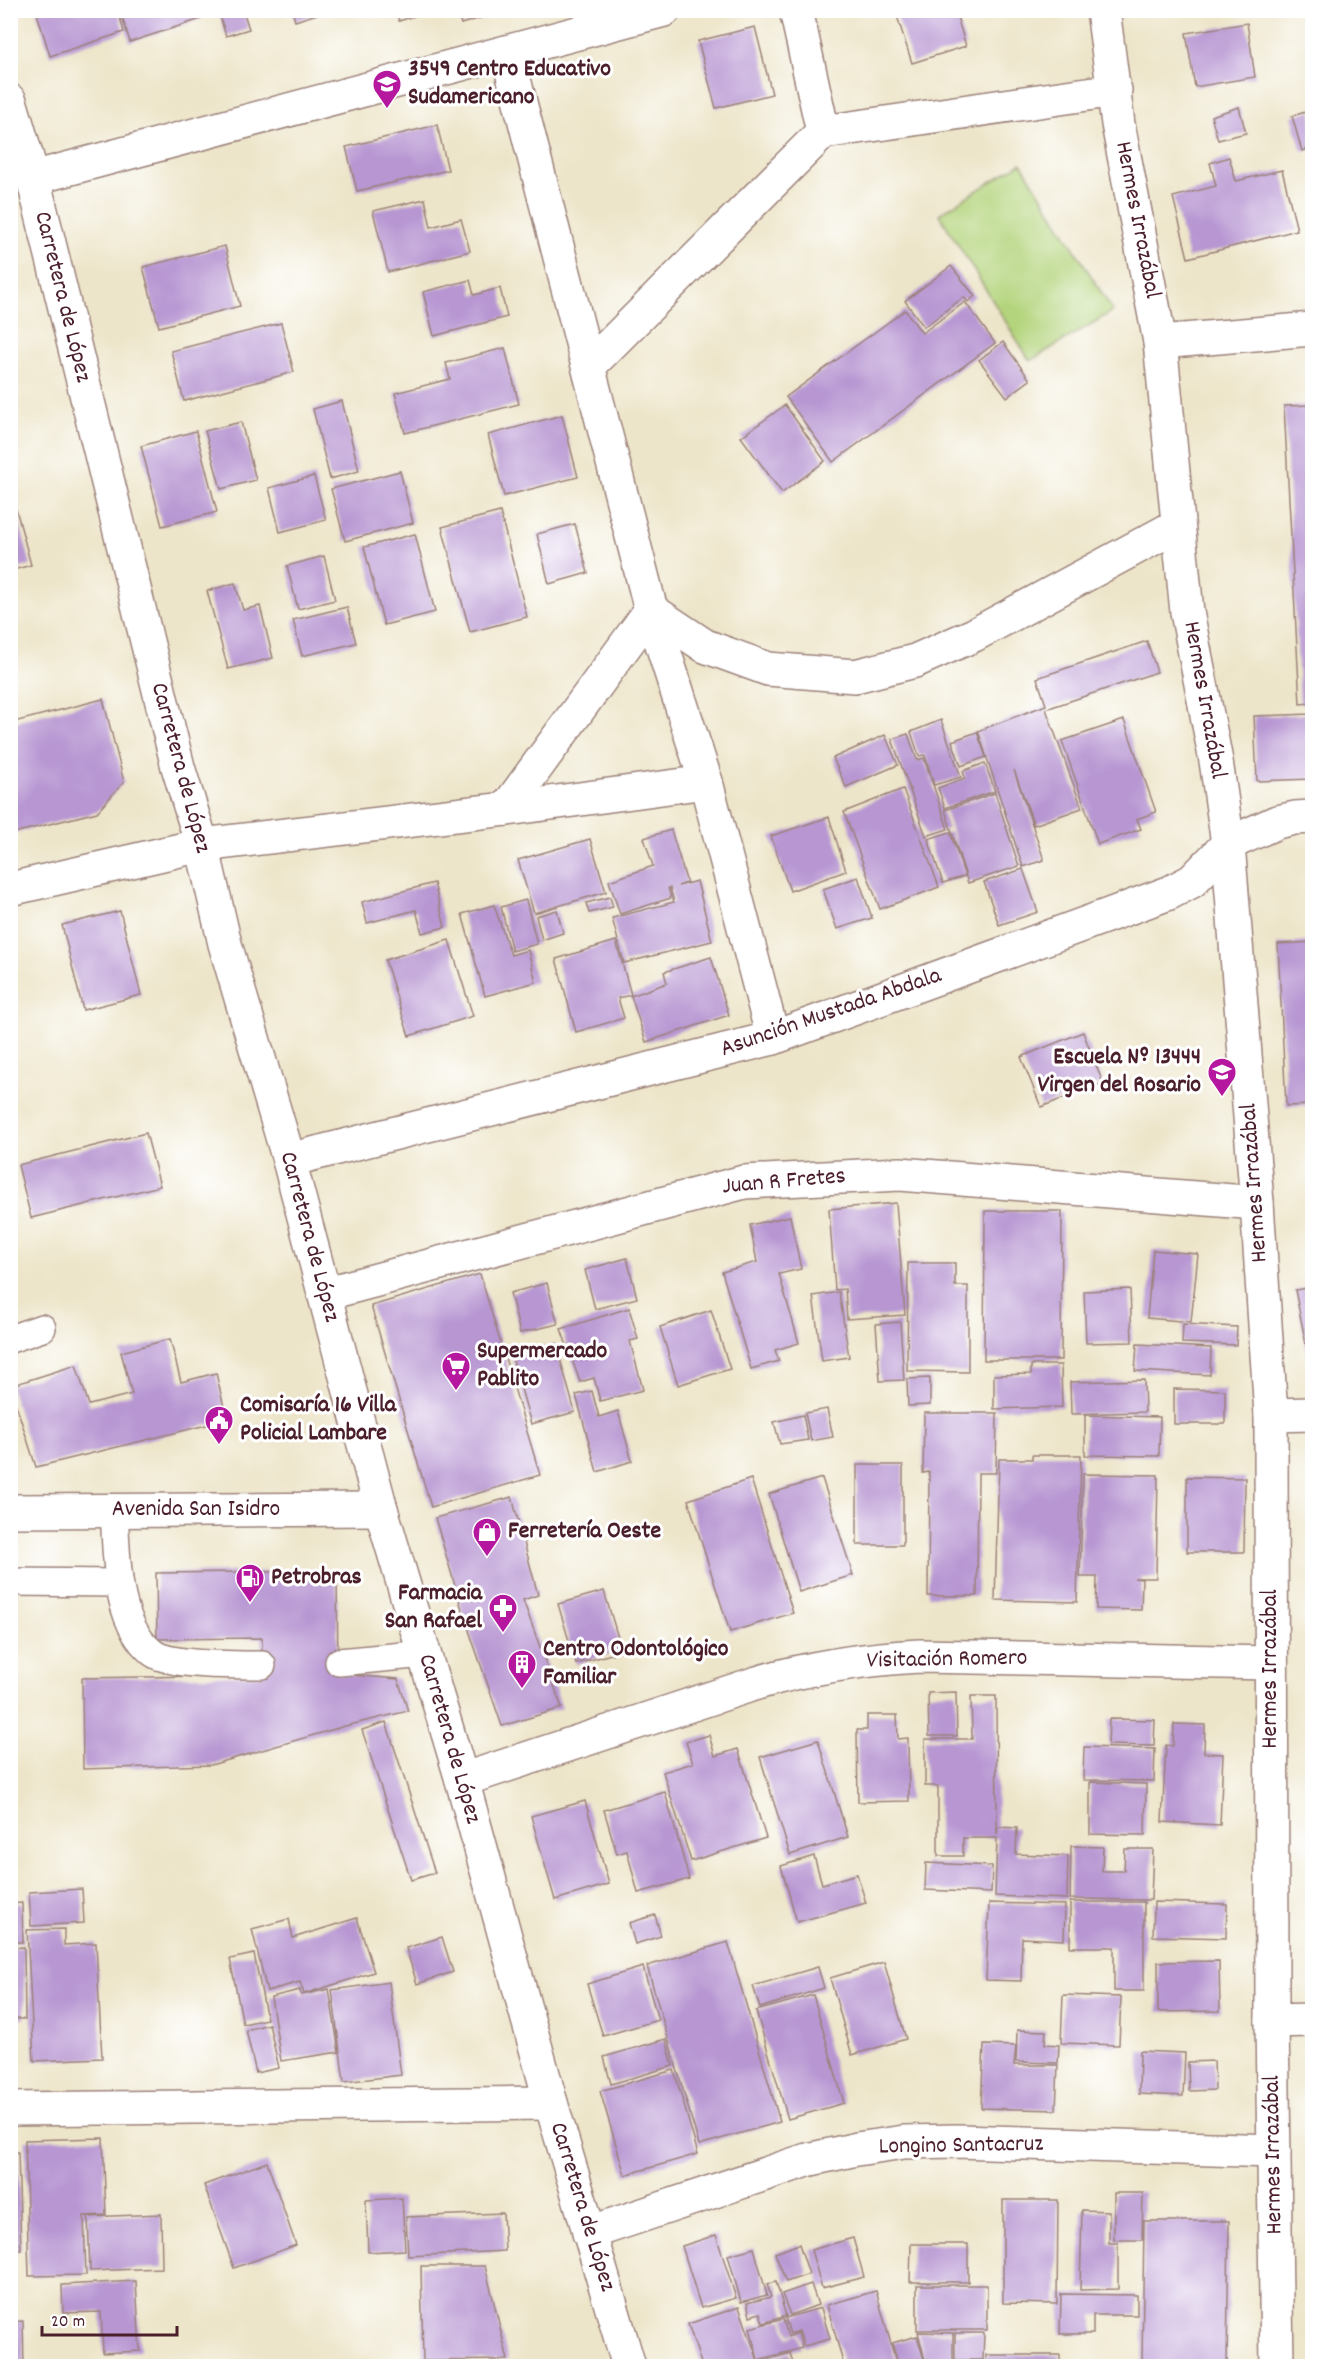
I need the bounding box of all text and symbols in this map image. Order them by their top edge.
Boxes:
place label: 3549 Centro Educativo Sudamericano [408,53,611,115]
school or university icon: 3549 Centro Educativo Sudamericano [371,68,403,110]
street label: Hermes Irrazábal [1105,139,1169,302]
street label: Carretera de López [24,208,100,386]
street label: Hermes Irrazábal [1173,619,1235,782]
street label: Carretera de López [141,679,219,857]
street label: Asunción Mustada Abdala [716,959,947,1067]
place label: Escuela Nº 13444 Virgen del Rosario [1038,1041,1201,1103]
school or university icon: Escuela Nº 13444 Virgen del Rosario [1206,1056,1238,1098]
street label: Hermes Irrazábal [1232,1102,1278,1264]
street label: Carretera de López [270,1148,348,1326]
street label: Juan R Fretes [721,1160,847,1204]
place label: Supermercado Pablito [477,1335,608,1397]
supermarket icon: Supermercado Pablito [440,1350,472,1392]
place label: Comisaría 16 Villa Policial Lambare [240,1389,397,1451]
public building icon: Comisaría 16 Villa Policial Lambare [203,1404,235,1446]
street label: Avenida San Isidro [112,1493,280,1527]
place label: Ferretería Oeste [508,1515,661,1549]
shop icon: Ferretería Oeste [471,1516,503,1558]
place label: Petrobras [271,1561,362,1595]
fuel station icon: Petrobras [234,1562,266,1604]
place label: Farmacia San Rafael [385,1577,483,1639]
street label: Hermes Irrazábal [1254,1589,1288,1749]
pharmacy icon: Farmacia San Rafael [487,1592,519,1634]
place label: Centro Odontológico Familiar [543,1633,729,1695]
street label: Visitación Romero [866,1642,1028,1678]
building icon: Centro Odontológico Familiar [506,1648,538,1690]
street label: Carretera de López [409,1650,489,1828]
street label: Hermes Irrazábal [1256,2075,1292,2235]
street label: Carretera de López [540,2118,624,2296]
street label: Longino Santacruz [878,2128,1044,2164]
scale bar [42,2299,177,2337]
text: 20 m [51,2310,85,2335]

